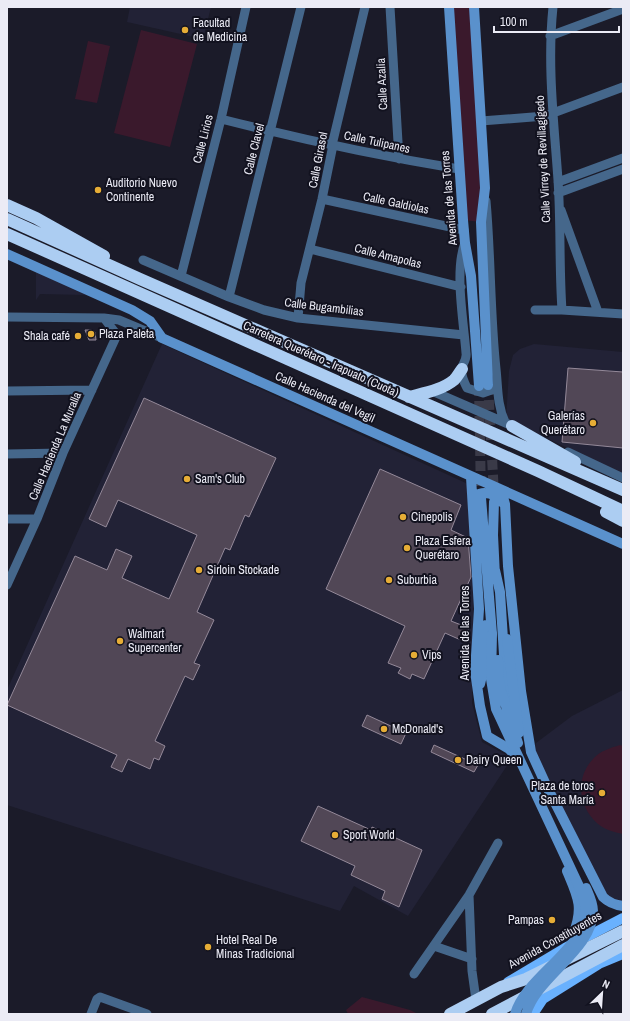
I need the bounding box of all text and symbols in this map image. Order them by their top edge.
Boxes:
scale bar [494,8,619,34]
text: 100 m [500,14,527,30]
place label: Facultad de Medicina [193,15,248,45]
marker: Facultad de Medicina [180,25,190,35]
street label: Calle Azalia [373,57,391,110]
street label: Calle Virrey de Revillagigedo [532,95,554,223]
street label: Calle Lirios [189,113,217,165]
street label: Calle Clavel [240,122,268,176]
street label: Calle Tulipanes [342,127,412,157]
street label: Calle Girasol [305,131,331,189]
street label: Avenida de las Torres [437,150,461,247]
place label: Auditorio Nuevo Continente [105,175,177,205]
marker: Auditorio Nuevo Continente [93,185,103,195]
street label: Calle Galdiolas [362,188,430,218]
street label: Calle Amapolas [353,240,423,272]
street label: Calle Bugambilias [283,294,365,320]
street label: Carretera Querétaro - Irapuato (Cuota) [241,317,401,401]
place label: Plaza Paleta [99,326,155,342]
place label: Shala café [23,328,70,344]
marker: Plaza Paleta [86,329,96,339]
marker: Shala café [73,331,83,341]
street label: Calle Hacienda del Vegil [273,368,377,426]
street label: Calle Hacienda La Muralla [25,389,85,502]
place label: Galerías Querétaro [541,408,585,438]
marker: Galerías Querétaro [588,418,598,428]
place label: Sam's Club [195,471,245,487]
marker: Sam's Club [182,474,192,484]
place label: Cinepolis [411,509,453,525]
marker: Cinepolis [398,512,408,522]
place label: Plaza Esfera Querétaro [415,533,471,563]
marker: Plaza Esfera Querétaro [402,543,412,553]
place label: Sirloin Stockade [207,562,279,578]
marker: Sirloin Stockade [194,565,204,575]
place label: Suburbia [397,572,437,588]
marker: Suburbia [384,575,394,585]
street label: Avenida de las Torres [457,586,473,681]
place label: Walmart Supercenter [128,626,182,656]
marker: Walmart Supercenter [115,636,125,646]
place label: Vips [422,647,442,663]
marker: Vips [409,650,419,660]
place label: McDonald's [392,721,443,737]
marker: McDonald's [379,724,389,734]
place label: Dairy Queen [466,752,522,768]
marker: Dairy Queen [453,755,463,765]
place label: Plaza de toros Santa María [531,778,595,808]
marker: Plaza de toros Santa María [597,788,607,798]
place label: Sport World [343,827,395,843]
marker: Sport World [330,830,340,840]
street label: Avenida Constituyentes [505,908,605,973]
place label: Pampas [508,912,544,928]
marker: Pampas [547,915,557,925]
place label: Hotel Real De Minas Tradicional [216,932,294,962]
marker: Hotel Real De Minas Tradicional [203,942,213,952]
north arrow [582,973,622,1013]
text: N [600,976,612,992]

